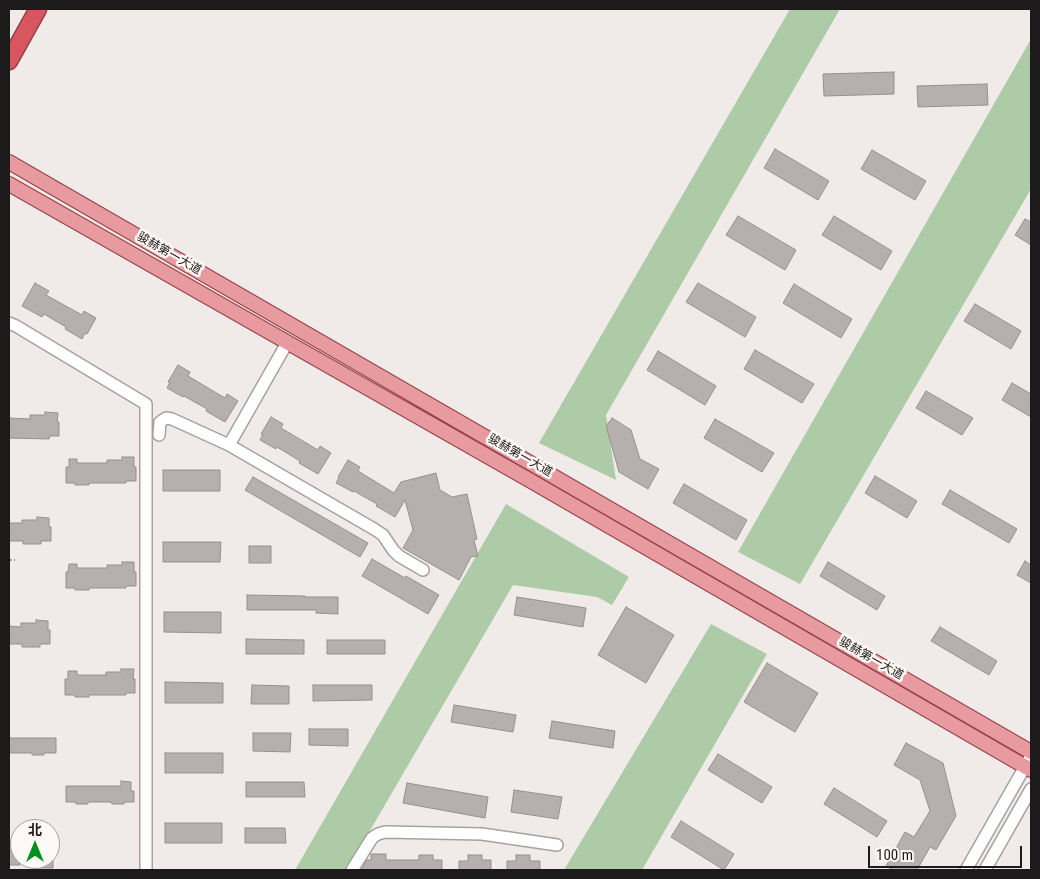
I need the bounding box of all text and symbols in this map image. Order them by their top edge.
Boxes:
street label: 骏赫第一大道 [134,230,204,278]
street label: 骏赫第一大道 [485,432,555,480]
street label: 骏赫第一大道 [836,635,906,683]
north arrow [10,819,60,869]
text: 北 [28,822,42,838]
scale bar [870,836,1024,868]
text: 100 m [876,846,913,864]

